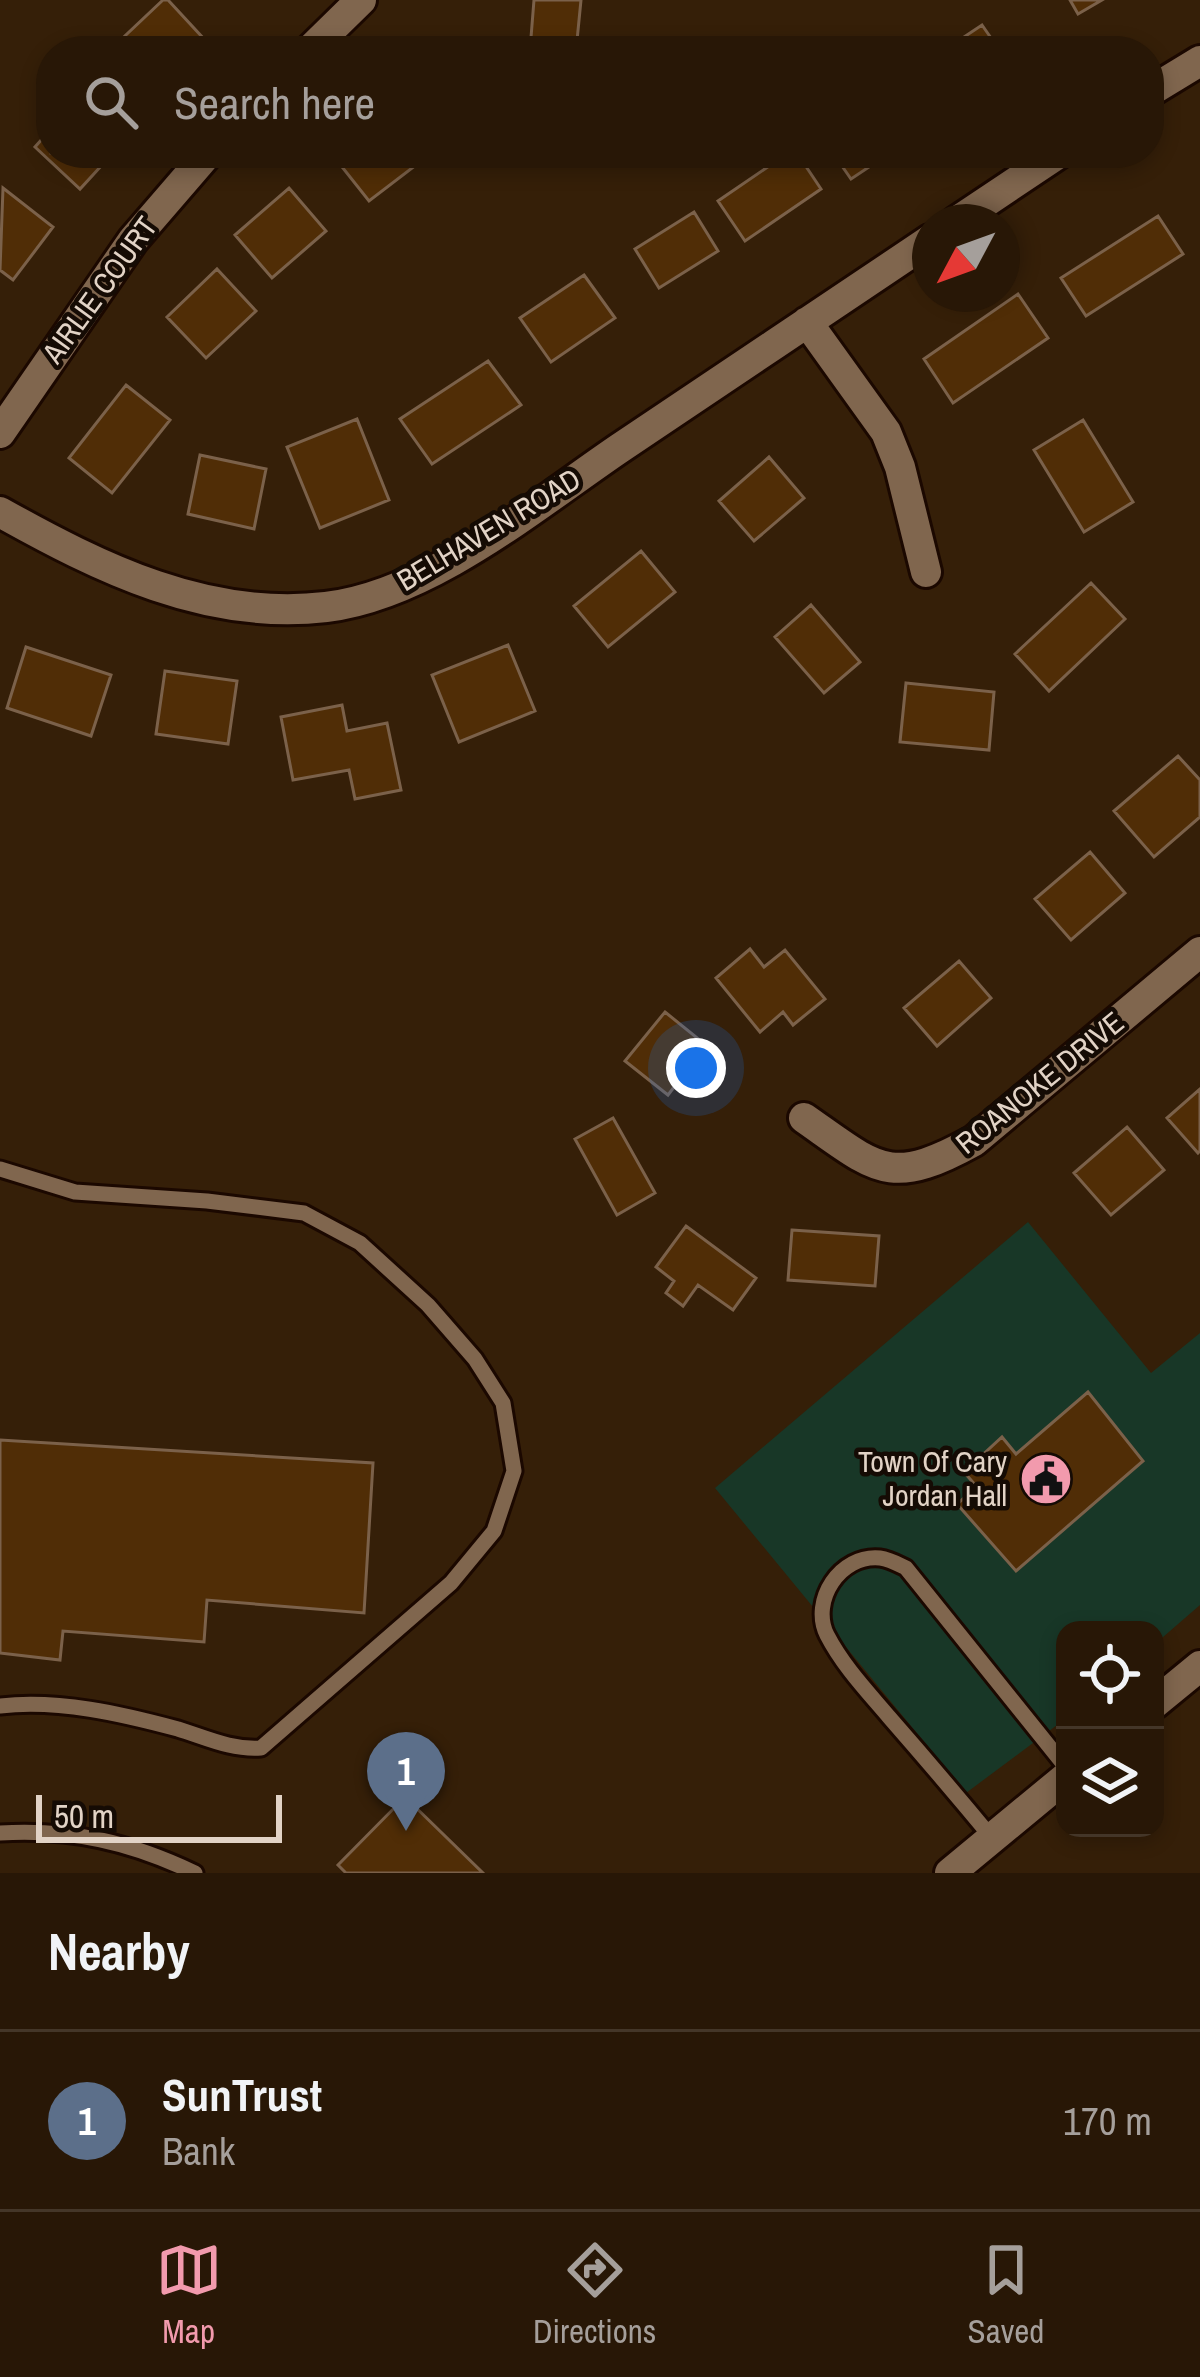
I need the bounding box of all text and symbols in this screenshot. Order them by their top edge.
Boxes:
search box [36,36,1164,168]
icon: search [78,69,144,135]
text: Search here [174,72,375,133]
north arrow [912,204,1020,312]
street label: AIRLIE COURT [32,208,166,371]
street label: BELHAVEN ROAD [389,459,588,600]
street label: ROANOKE DRIVE [947,1002,1132,1162]
your location [666,1038,726,1098]
place label: Town Of Cary Jordan Hall [858,1441,1008,1515]
public building icon: Town Of Cary Jordan Hall [1018,1451,1074,1507]
map controls [1056,1621,1164,1837]
button: locate [1056,1621,1164,1729]
button: layers [1056,1729,1164,1837]
pin: 1 [367,1732,445,1831]
scale bar [36,1789,282,1842]
text: 50 m [54,1794,114,1838]
text: Nearby [48,1917,190,1986]
text: SunTrust [162,2064,322,2125]
text: 1 [78,2095,96,2147]
text: 170 m [1063,2095,1152,2147]
text: Bank [162,2125,235,2177]
tab: Map [156,2237,222,2353]
tab: Directions [533,2237,656,2353]
tab: Saved [968,2237,1044,2353]

